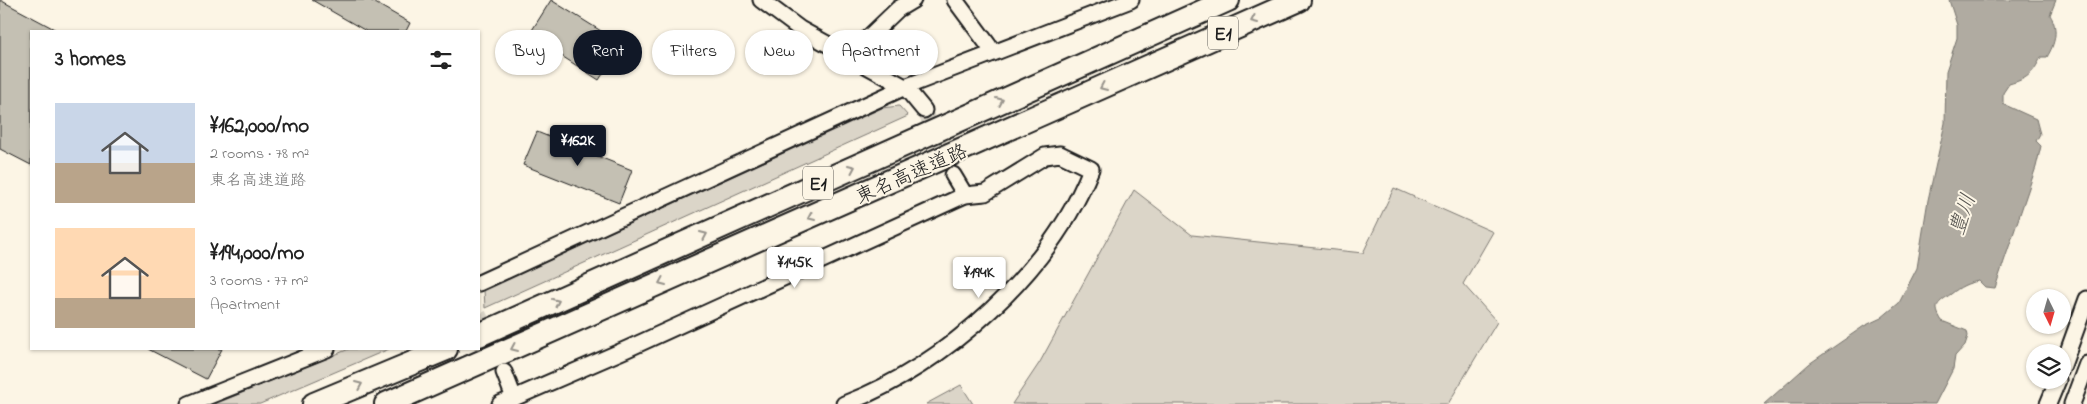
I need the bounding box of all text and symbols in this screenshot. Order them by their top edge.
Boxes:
one-way arrow [1250,13,1259,24]
road number: E1 [1208,16,1238,49]
chip: Buy [495,30,563,75]
chip: Rent [573,30,642,75]
chip: Filters [652,30,735,75]
chip: New [745,30,813,75]
chip: Apartment [823,30,938,75]
text: 3 homes [55,45,126,75]
icon: filters [427,46,455,74]
one-way arrow [1099,80,1108,91]
one-way arrow [995,97,1004,108]
text: ¥162,000/mo [210,112,309,142]
icon: home [95,123,155,183]
pin: ¥162K [543,124,613,167]
text: ¥162K [561,129,595,153]
street label: 東名高速道路 [851,138,973,213]
text: 2 rooms · 78 m² [210,142,309,166]
one-way arrow [847,164,856,174]
road number: E1 [803,167,833,200]
text: 東名高速道路 [210,169,306,193]
water label: 豊川 [1943,190,1985,239]
one-way arrow [807,210,816,221]
one-way arrow [699,230,708,241]
text: ¥194,000/mo [210,239,304,269]
pin: ¥145K [760,246,830,289]
icon: home [95,248,155,308]
text: ¥145K [778,251,812,275]
pin: ¥194K [944,256,1014,299]
text: ¥194K [964,261,994,285]
text: 3 rooms · 77 m² [210,269,309,293]
one-way arrow [658,276,667,287]
north arrow [2026,289,2071,334]
map controls [2026,289,2071,389]
text: Apartment [210,293,280,317]
one-way arrow [551,297,560,308]
one-way arrow [510,341,519,352]
button: layers [2026,344,2071,389]
one-way arrow [354,381,363,392]

